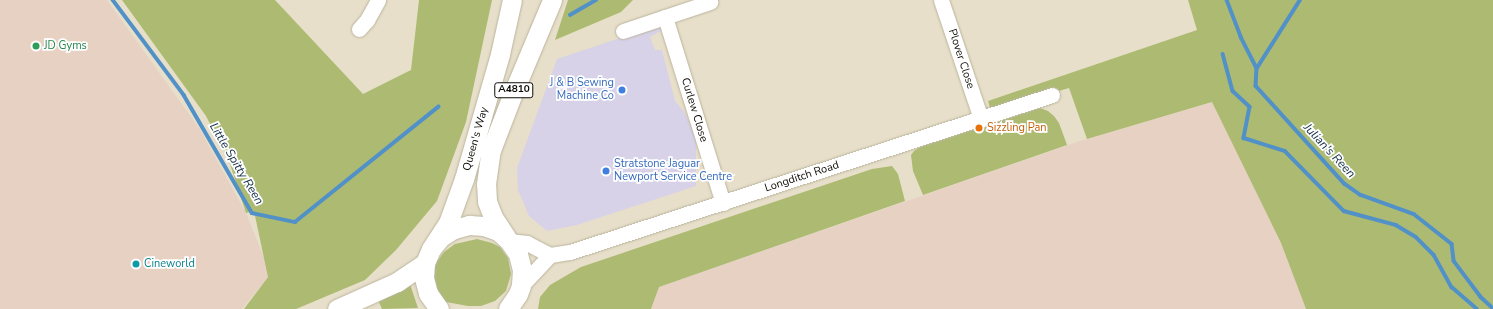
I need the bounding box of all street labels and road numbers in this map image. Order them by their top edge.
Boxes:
street label: Plover Close [945,27,977,91]
street label: Curlew Close [678,76,710,144]
road number: A4810 [494,82,534,98]
street label: Queen's Way [461,105,491,173]
street label: Longditch Road [763,159,841,195]

